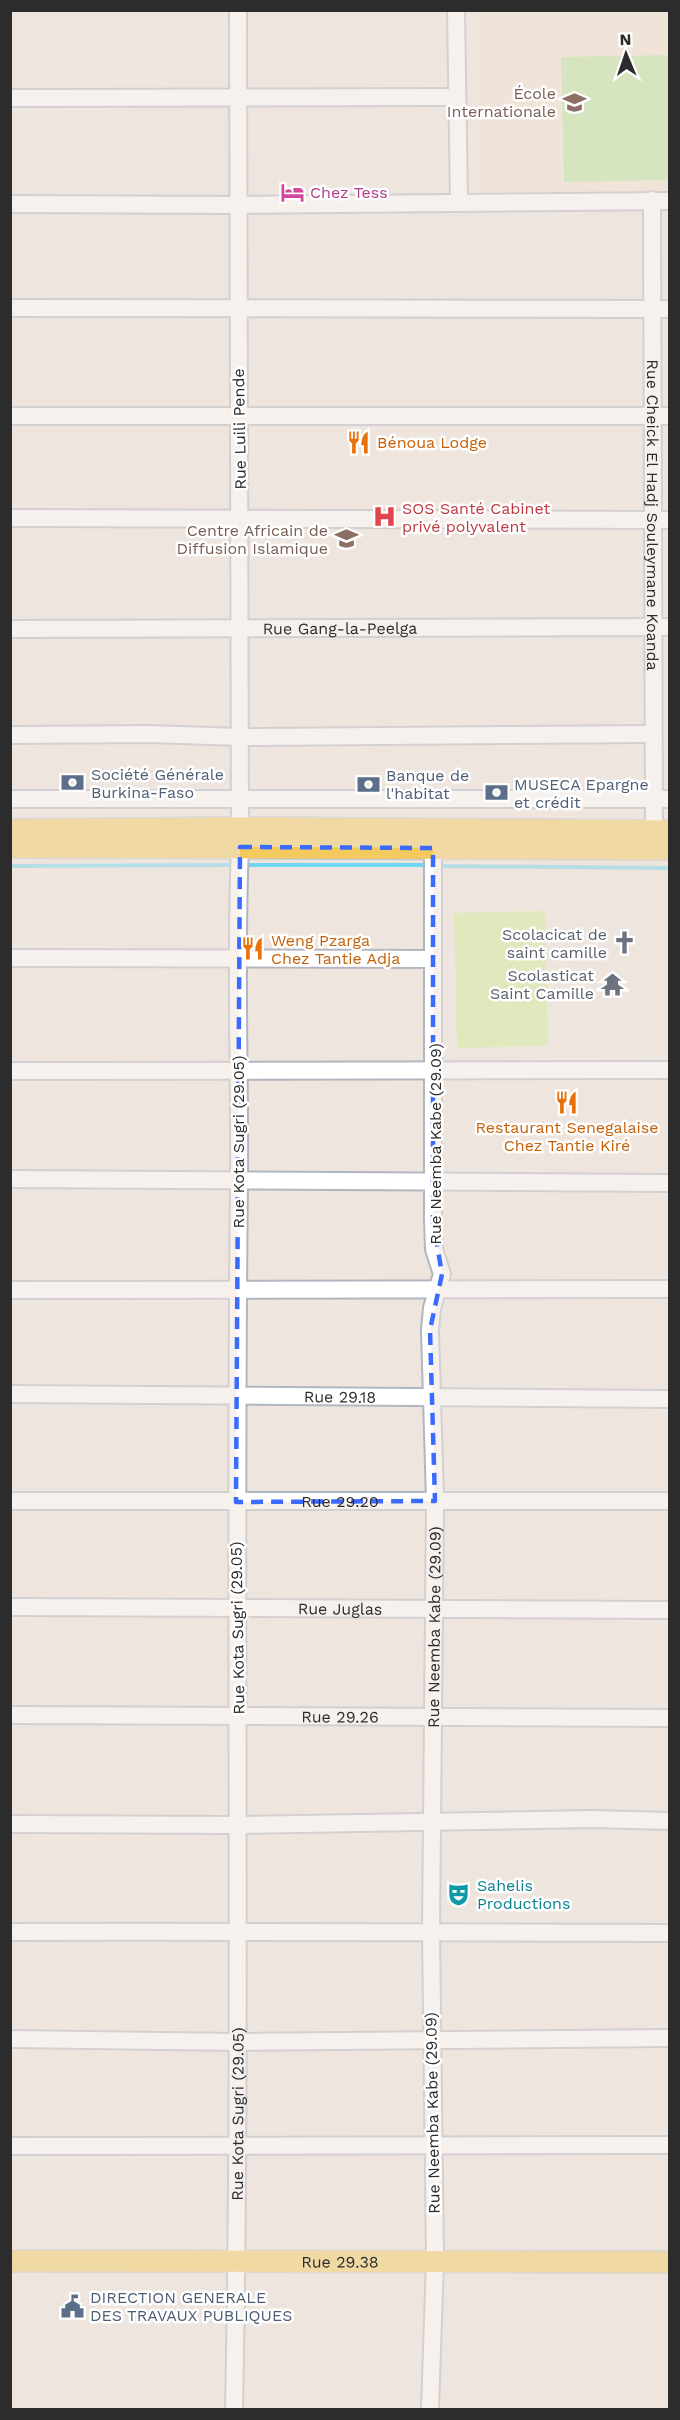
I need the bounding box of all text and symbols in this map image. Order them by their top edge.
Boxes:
north arrow [596,24,656,84]
text: N [619,30,632,49]
place label: École Internationale [447,84,556,121]
school or university icon: École Internationale [561,89,587,115]
hotel icon: Chez Tess [279,179,305,205]
place label: Chez Tess [310,183,388,202]
street label: Rue Cheick El Hadj Souleymane Koanda [643,359,662,671]
street label: Rue Luili Pende [229,368,250,490]
restaurant icon: Bénoua Lodge [346,429,372,455]
place label: Bénoua Lodge [377,433,487,452]
place label: SOS Santé Cabinet privé polyvalent [402,499,550,536]
hospital icon: SOS Santé Cabinet privé polyvalent [371,504,397,530]
place label: Centre Africain de Diffusion Islamique [177,521,328,558]
school or university icon: Centre Africain de Diffusion Islamique [333,526,359,552]
street label: Rue Gang-la-Peelga [263,619,417,638]
place label: Société Générale Burkina-Faso [91,765,224,802]
place label: Banque de l'habitat [386,766,469,803]
bank icon: Société Générale Burkina-Faso [60,770,86,796]
bank icon: Banque de l'habitat [355,771,381,797]
place label: MUSECA Epargne et crédit [514,775,649,812]
bank icon: MUSECA Epargne et crédit [483,780,509,806]
place label: Scolacicat de saint camille [502,925,607,962]
church icon: Scolacicat de saint camille [612,930,638,956]
place label: Weng Pzarga Chez Tantie Adja [271,931,400,968]
restaurant icon: Weng Pzarga Chez Tantie Adja [240,936,266,962]
place label: Scolasticat Saint Camille [490,966,594,1003]
temple icon: Scolasticat Saint Camille [599,971,625,997]
street label: Rue Neemba Kabe (29.09) [426,1043,445,1245]
street label: Rue Kota Sugri (29.05) [229,1055,248,1229]
restaurant icon: Restaurant Senegalaise Chez Tantie Kiré [554,1089,580,1115]
place label: Restaurant Senegalaise Chez Tantie Kiré [475,1118,659,1155]
street label: Rue 29.18 [304,1387,376,1407]
street label: Rue 29.20 [301,1492,379,1511]
street label: Rue Neemba Kabe (29.09) [424,1526,445,1728]
street label: Rue Kota Sugri (29.05) [226,1541,249,1715]
street label: Rue Juglas [298,1599,382,1619]
street label: Rue 29.26 [301,1707,379,1727]
place label: Sahelis Productions [477,1876,570,1913]
theatre icon: Sahelis Productions [446,1881,472,1907]
street label: Rue Neemba Kabe (29.09) [421,2012,444,2214]
street label: Rue Kota Sugri (29.05) [228,2027,248,2201]
street label: Rue 29.38 [301,2252,379,2272]
place label: DIRECTION GENERALE DES TRAVAUX PUBLIQUES [90,2288,292,2325]
public building icon: DIRECTION GENERALE DES TRAVAUX PUBLIQUES [59,2293,85,2319]

